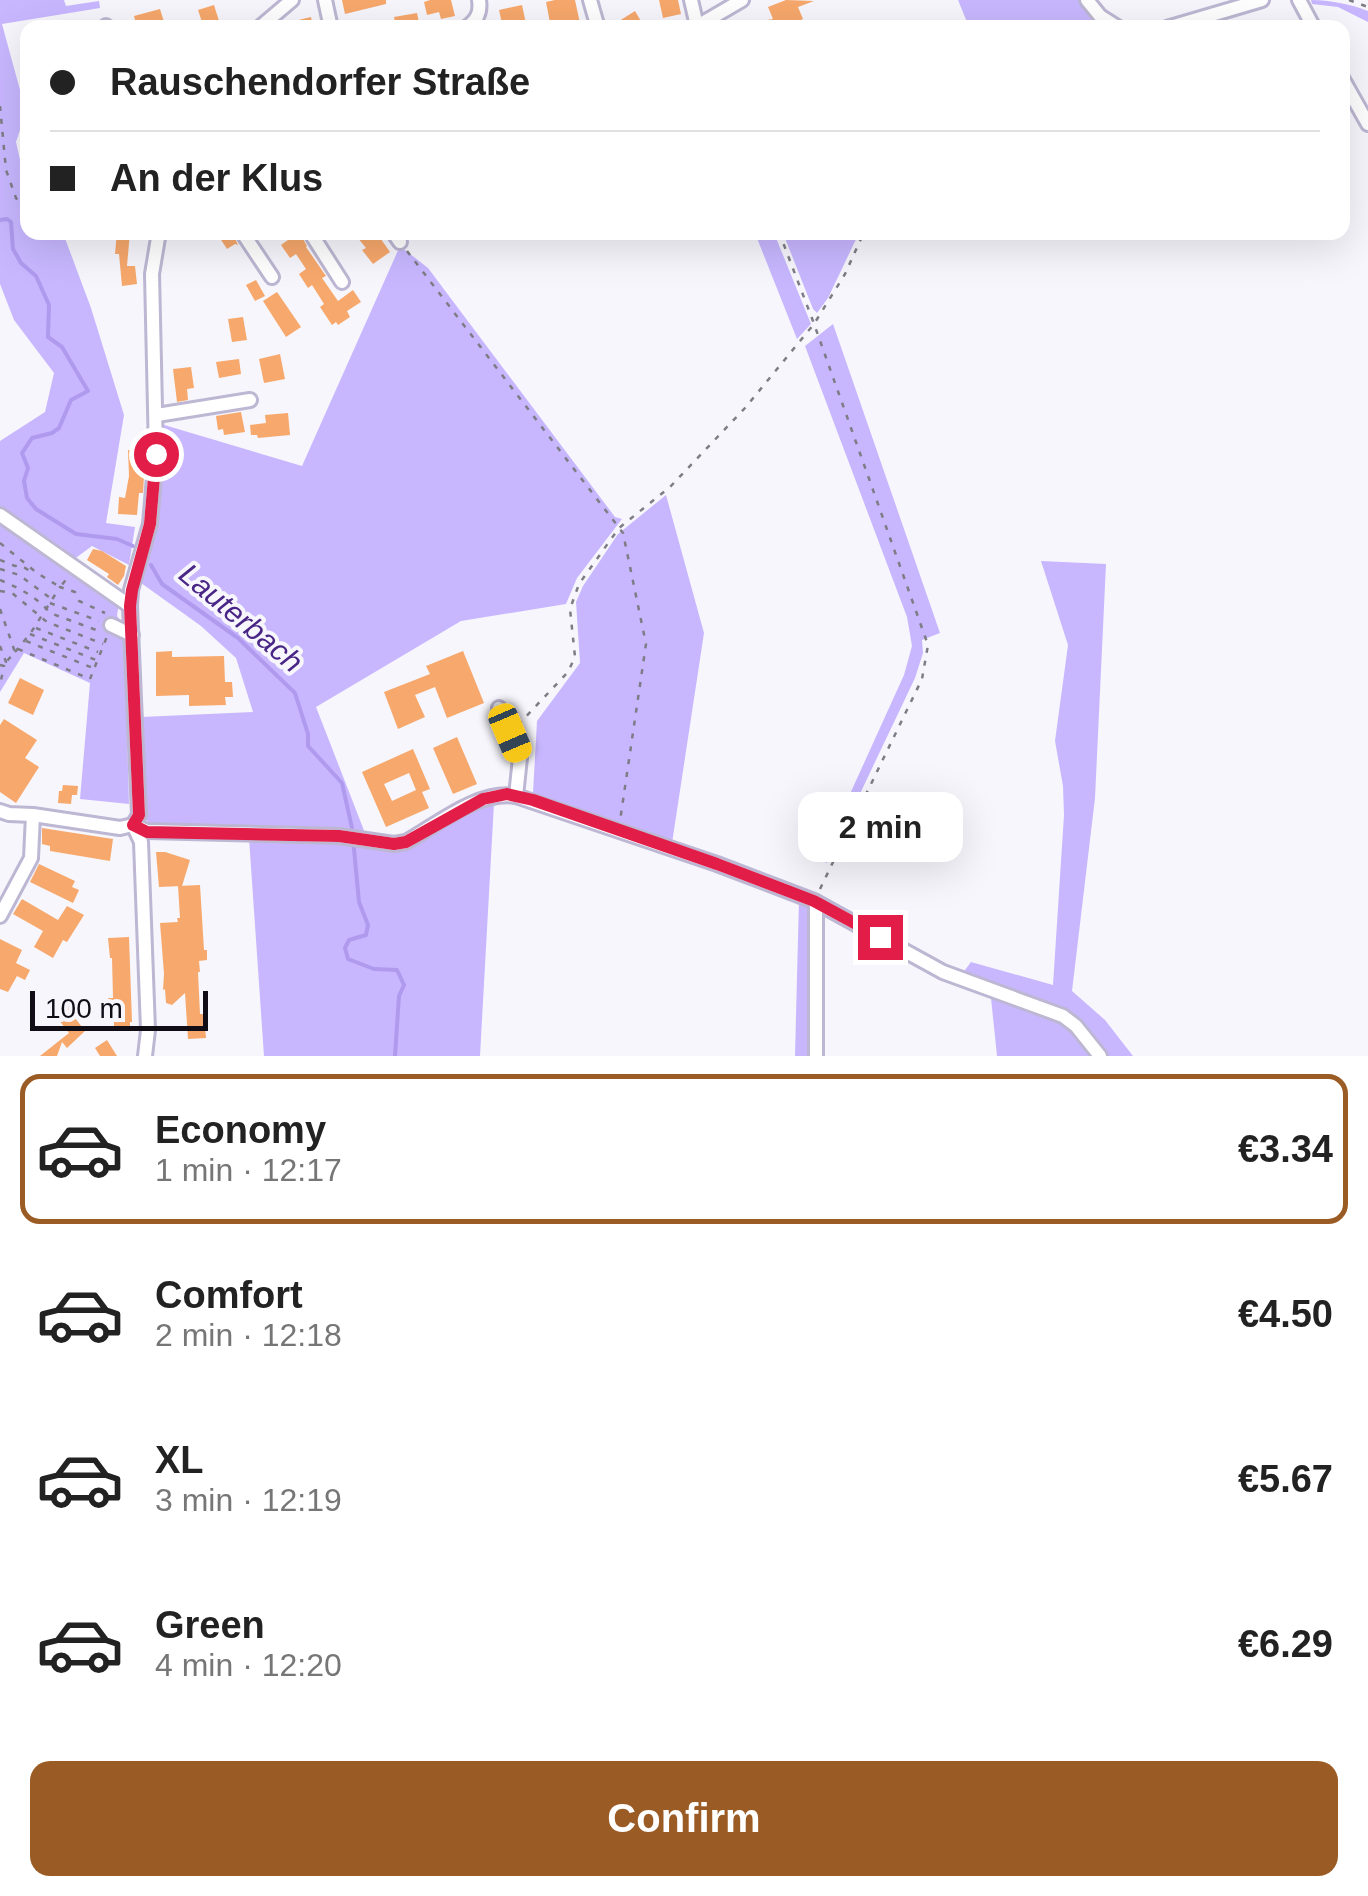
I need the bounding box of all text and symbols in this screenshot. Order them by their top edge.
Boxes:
text: Rauschendorfer Straße [110,61,530,103]
text: An der Klus [110,157,323,199]
route start [134,432,179,477]
water label: Lauterbach [173,557,309,679]
car [484,700,536,766]
callout: 2 min [798,792,962,862]
text: 2 min [839,809,922,845]
route end [858,915,903,960]
scale bar [30,986,208,1030]
text: 100 m [45,993,123,1024]
icon: car [35,1104,125,1194]
text: Economy [155,1109,326,1151]
text: €3.34 [1238,1128,1333,1170]
text: 1 min · 12:17 [155,1152,342,1188]
icon: car [35,1269,125,1359]
text: Comfort [155,1274,303,1316]
text: €4.50 [1238,1293,1333,1335]
text: 2 min · 12:18 [155,1317,342,1353]
icon: car [35,1434,125,1524]
text: XL [155,1439,204,1481]
text: €5.67 [1238,1458,1333,1500]
text: 3 min · 12:19 [155,1482,342,1518]
icon: car [35,1599,125,1689]
text: Green [155,1604,265,1646]
text: €6.29 [1238,1623,1333,1665]
text: 4 min · 12:20 [155,1647,342,1683]
button: Confirm [30,1761,1338,1876]

